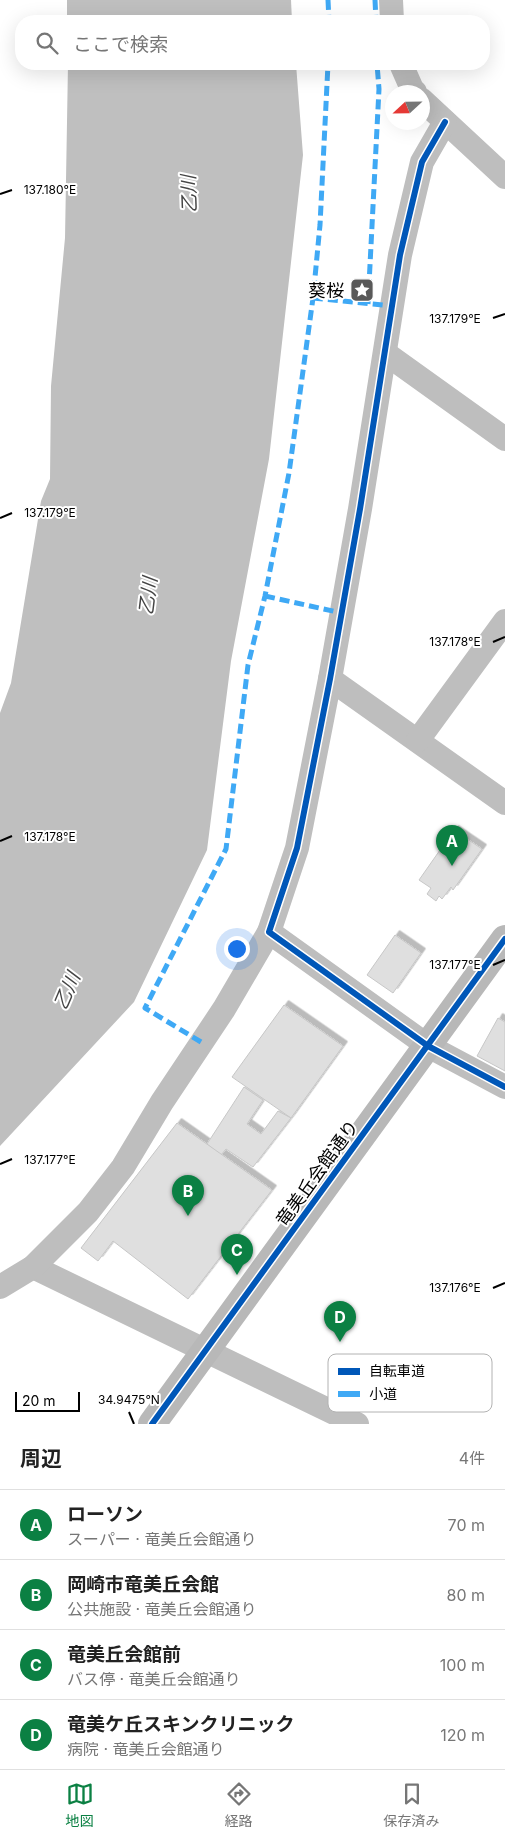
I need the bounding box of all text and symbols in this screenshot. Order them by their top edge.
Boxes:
search box [15,15,490,70]
icon: search [33,29,61,57]
text: ここで検索 [73,33,168,56]
north arrow [385,85,430,130]
water label: 乙川 [177,173,201,213]
text: 137.180°E [24,182,76,197]
place icon: 葵桜 [349,277,375,303]
place label: 葵桜 [308,280,344,301]
text: 137.179°E [429,311,481,326]
text: 137.179°E [24,505,76,520]
water label: 乙川 [134,574,162,616]
text: 137.178°E [429,634,481,649]
pin: A [436,825,468,866]
text: 137.178°E [24,829,76,844]
your location [224,936,250,962]
text: 137.177°E [429,957,481,972]
water label: 乙川 [49,967,86,1013]
street label: 竜美丘会館通り [271,1116,363,1230]
text: 137.177°E [24,1152,76,1167]
pin: B [172,1175,204,1216]
pin: C [221,1234,253,1275]
text: 137.176°E [429,1280,481,1295]
pin: D [324,1301,356,1342]
legend [328,1354,492,1412]
text: 自転車道 [369,1362,425,1379]
text: 小道 [369,1385,397,1402]
scale bar [15,1389,80,1412]
text: 20 m [22,1392,56,1409]
text: 34.9475°N [98,1392,160,1407]
text: 周辺 [20,1446,62,1471]
text: 4件 [459,1448,485,1468]
text: ローソン [67,1503,143,1526]
text: A [30,1515,42,1535]
text: 70 m [448,1515,485,1535]
text: スーパー · 竜美丘会館通り [67,1529,256,1549]
text: 岡崎市竜美丘会館 [67,1573,219,1596]
text: B [31,1585,41,1605]
text: 80 m [446,1585,485,1605]
text: 公共施設 · 竜美丘会館通り [67,1599,257,1619]
text: 竜美丘会館前 [67,1643,181,1666]
text: C [30,1655,42,1675]
text: 100 m [440,1655,485,1675]
text: バス停 · 竜美丘会館通り [67,1669,241,1689]
text: 竜美ケ丘スキンクリニック [67,1713,294,1736]
text: D [30,1725,42,1745]
text: 120 m [440,1725,485,1745]
text: 病院 · 竜美丘会館通り [67,1739,225,1759]
tab: 地図 [66,1780,94,1830]
tab: 経路 [225,1780,253,1830]
tab: 保存済み [384,1780,440,1830]

